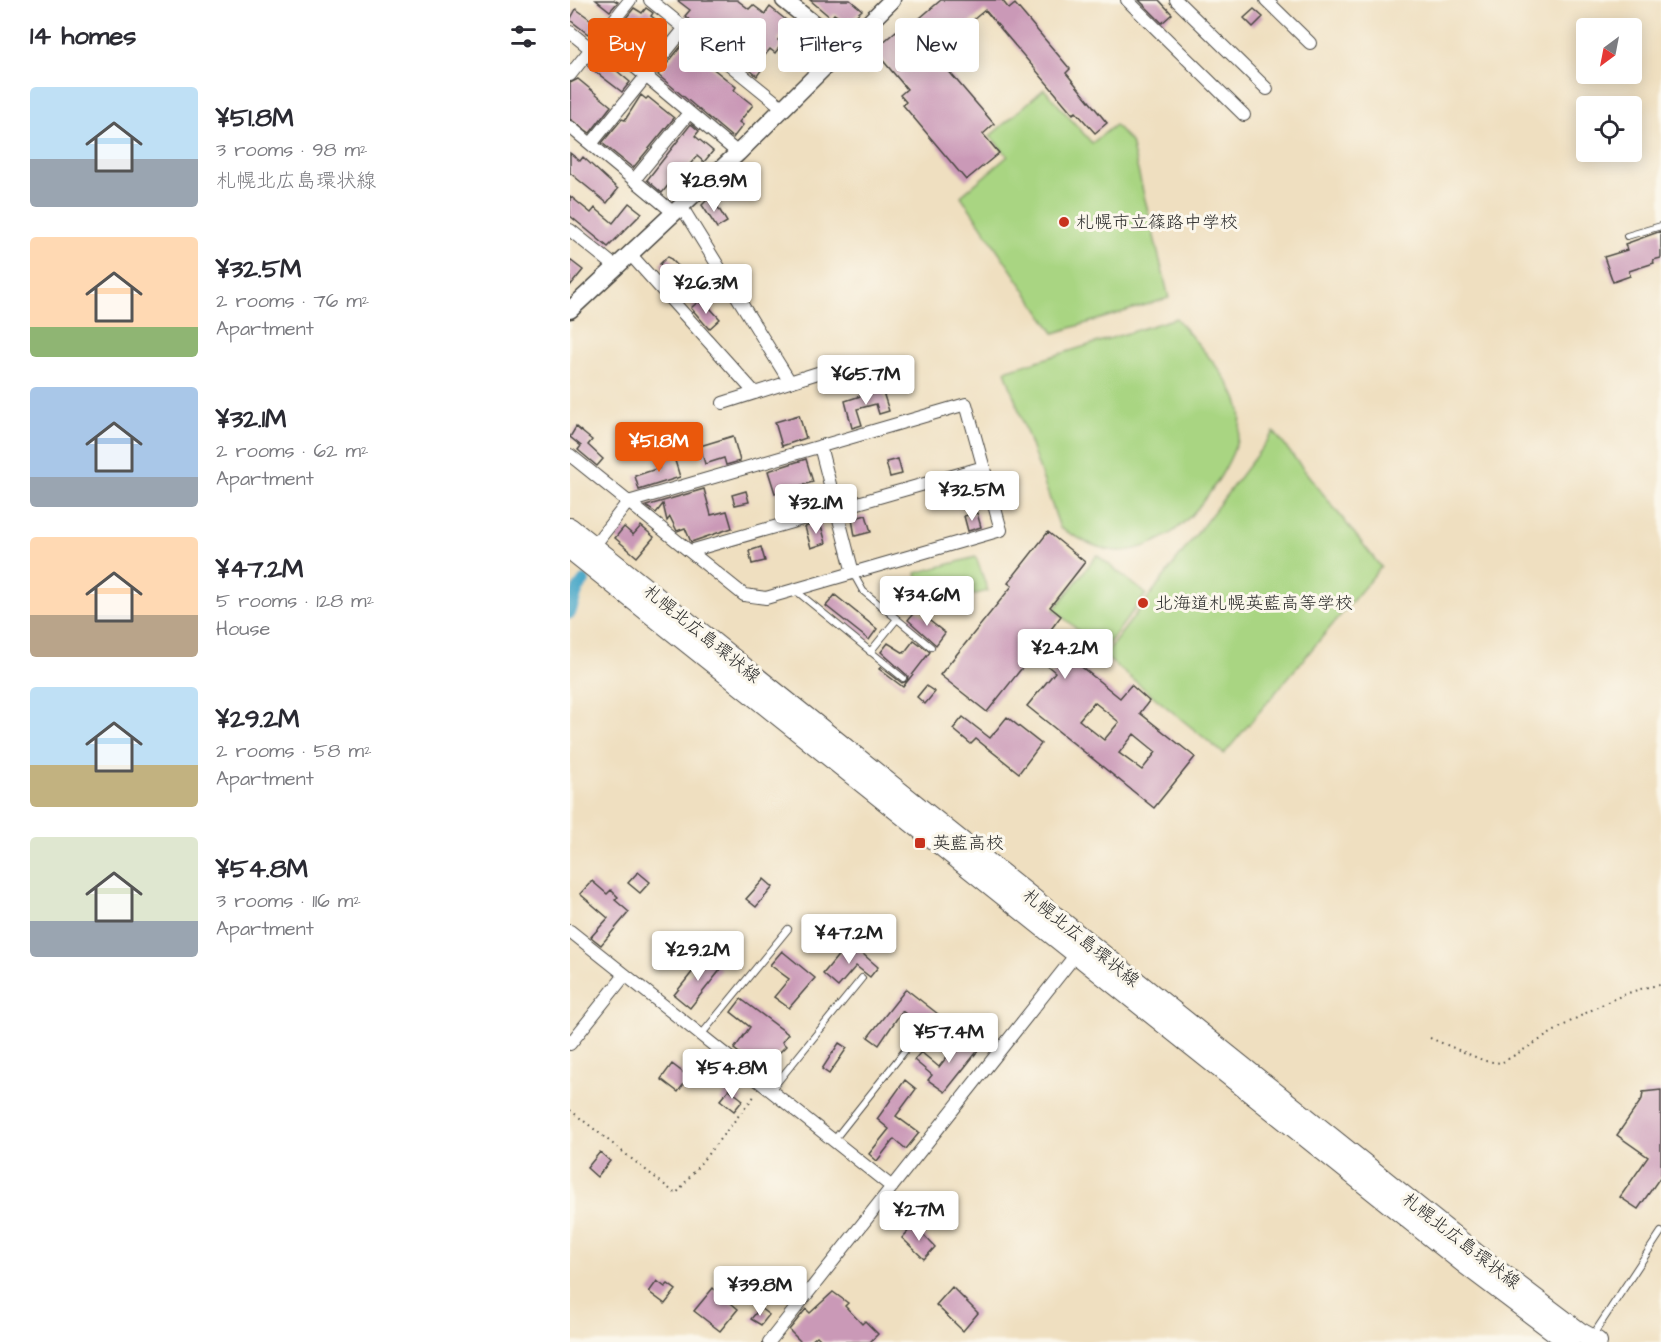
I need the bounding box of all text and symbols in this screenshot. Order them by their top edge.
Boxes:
text: 14 homes [30,18,136,54]
chip: Buy [588,18,667,72]
chip: Rent [679,18,766,72]
chip: Filters [778,18,883,72]
chip: New [895,18,979,72]
north arrow [1576,18,1642,84]
map controls [1576,18,1642,162]
icon: filters [507,20,540,53]
button: locate [1576,96,1642,162]
text: ¥51.8M [216,100,294,136]
icon: home [78,111,150,183]
text: 3 rooms · 98 m² [216,136,368,164]
pin: ¥28.9M [665,162,763,213]
text: 札幌北広島環状線 [216,167,376,195]
text: ¥28.9M [681,167,747,195]
place label: 札幌市立篠路中学校 [1076,210,1238,235]
marker: 札幌市立篠路中学校 [1057,215,1071,229]
text: ¥32.5M [216,251,302,287]
icon: home [78,261,150,333]
pin: ¥26.3M [657,264,755,315]
text: ¥26.3M [674,269,738,297]
text: 2 rooms · 76 m² [216,287,369,315]
text: Apartment [216,315,314,343]
pin: ¥65.7M [817,355,915,406]
text: ¥65.7M [831,360,901,388]
text: ¥32.1M [216,401,286,437]
icon: home [78,411,150,483]
pin: ¥51.8M [610,422,708,473]
text: ¥51.8M [629,427,689,455]
text: 2 rooms · 62 m² [216,437,368,465]
text: Apartment [216,465,314,493]
pin: ¥32.5M [923,471,1021,522]
text: ¥32.5M [939,476,1005,504]
pin: ¥32.1M [767,484,865,535]
text: ¥32.1M [789,489,843,517]
text: ¥47.2M [216,551,304,587]
icon: home [78,561,150,633]
pin: ¥34.6M [878,576,976,627]
street label: 札幌北広島環状線 [638,579,766,689]
text: ¥34.6M [894,581,960,609]
text: 5 rooms · 128 m² [216,587,374,615]
place label: 北海道札幌英藍高等学校 [1155,591,1353,616]
marker: 北海道札幌英藍高等学校 [1136,596,1150,610]
text: House [216,615,270,643]
pin: ¥24.2M [1016,629,1114,680]
text: ¥24.2M [1032,634,1098,662]
text: ¥29.2M [216,701,300,737]
icon: home [78,711,150,783]
text: 2 rooms · 58 m² [216,737,372,765]
text: Apartment [216,765,314,793]
place label: 英藍高校 [932,831,1004,856]
marker: 英藍高校 [913,836,927,850]
text: ¥54.8M [216,851,308,887]
icon: home [78,861,150,933]
street label: 札幌北広島環状線 [1017,883,1145,993]
text: 3 rooms · 116 m² [216,887,361,915]
pin: ¥47.2M [800,914,898,965]
text: Apartment [216,915,314,943]
text: ¥47.2M [815,919,883,947]
pin: ¥29.2M [649,931,747,982]
text: ¥29.2M [666,936,730,964]
pin: ¥57.4M [900,1013,998,1064]
text: ¥57.4M [914,1018,984,1046]
pin: ¥54.8M [683,1049,781,1100]
text: ¥54.8M [697,1054,767,1082]
street label: 札幌北広島環状線 [1397,1187,1525,1295]
pin: ¥27M [883,1191,955,1242]
text: ¥27M [894,1196,944,1224]
pin: ¥39.8M [711,1266,809,1317]
text: ¥39.8M [728,1271,792,1299]

